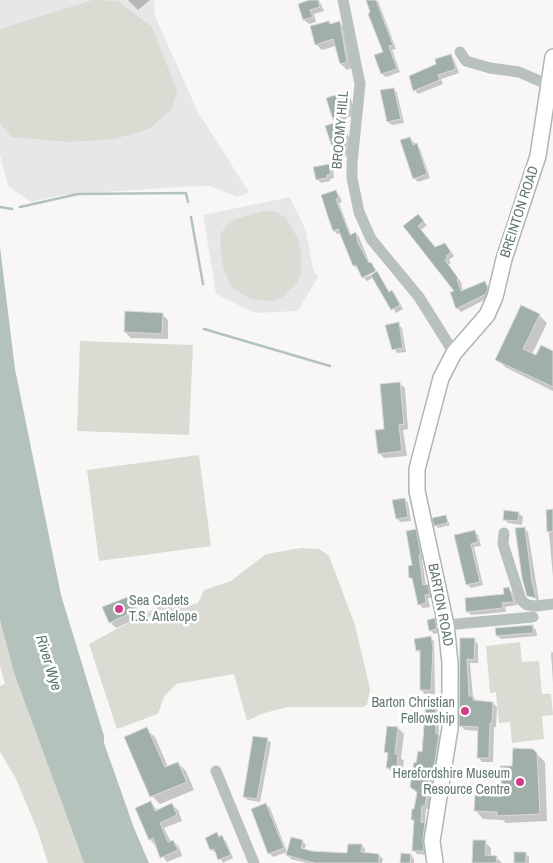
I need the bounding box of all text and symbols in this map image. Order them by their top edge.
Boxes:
street label: BROOMY HILL [329,90,353,170]
street label: BREINTON ROAD [497,164,543,260]
street label: BARTON ROAD [424,562,456,648]
place label: Sea Cadets T.S. Antelope [129,593,197,626]
marker: Sea Cadets T.S. Antelope [113,603,125,615]
water label: River Wye [31,633,65,693]
place label: Barton Christian Fellowship [371,695,455,728]
marker: Barton Christian Fellowship [459,705,471,717]
place label: Herefordshire Museum Resource Centre [393,766,510,799]
marker: Herefordshire Museum Resource Centre [514,776,526,788]

